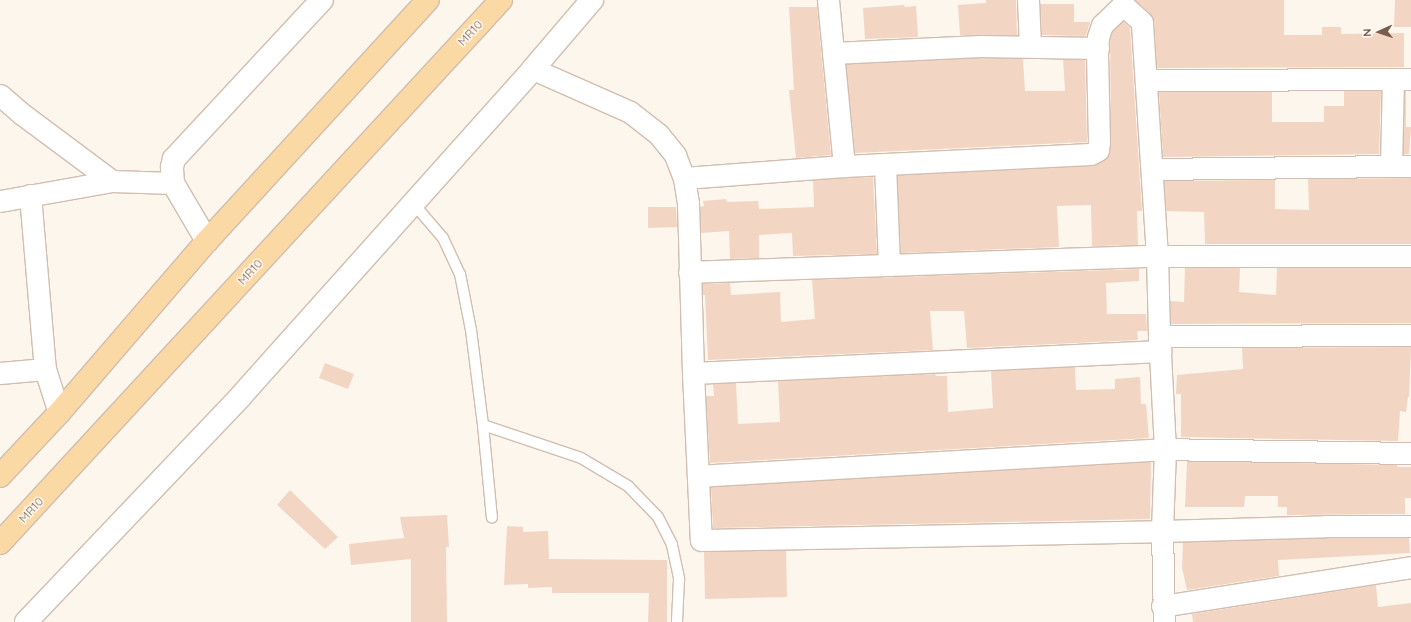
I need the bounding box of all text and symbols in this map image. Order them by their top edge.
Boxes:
north arrow [1359,12,1399,52]
street label: MR10 [455,17,485,49]
text: N [1360,28,1374,37]
street label: MR10 [235,256,265,288]
street label: MR10 [16,494,46,526]

